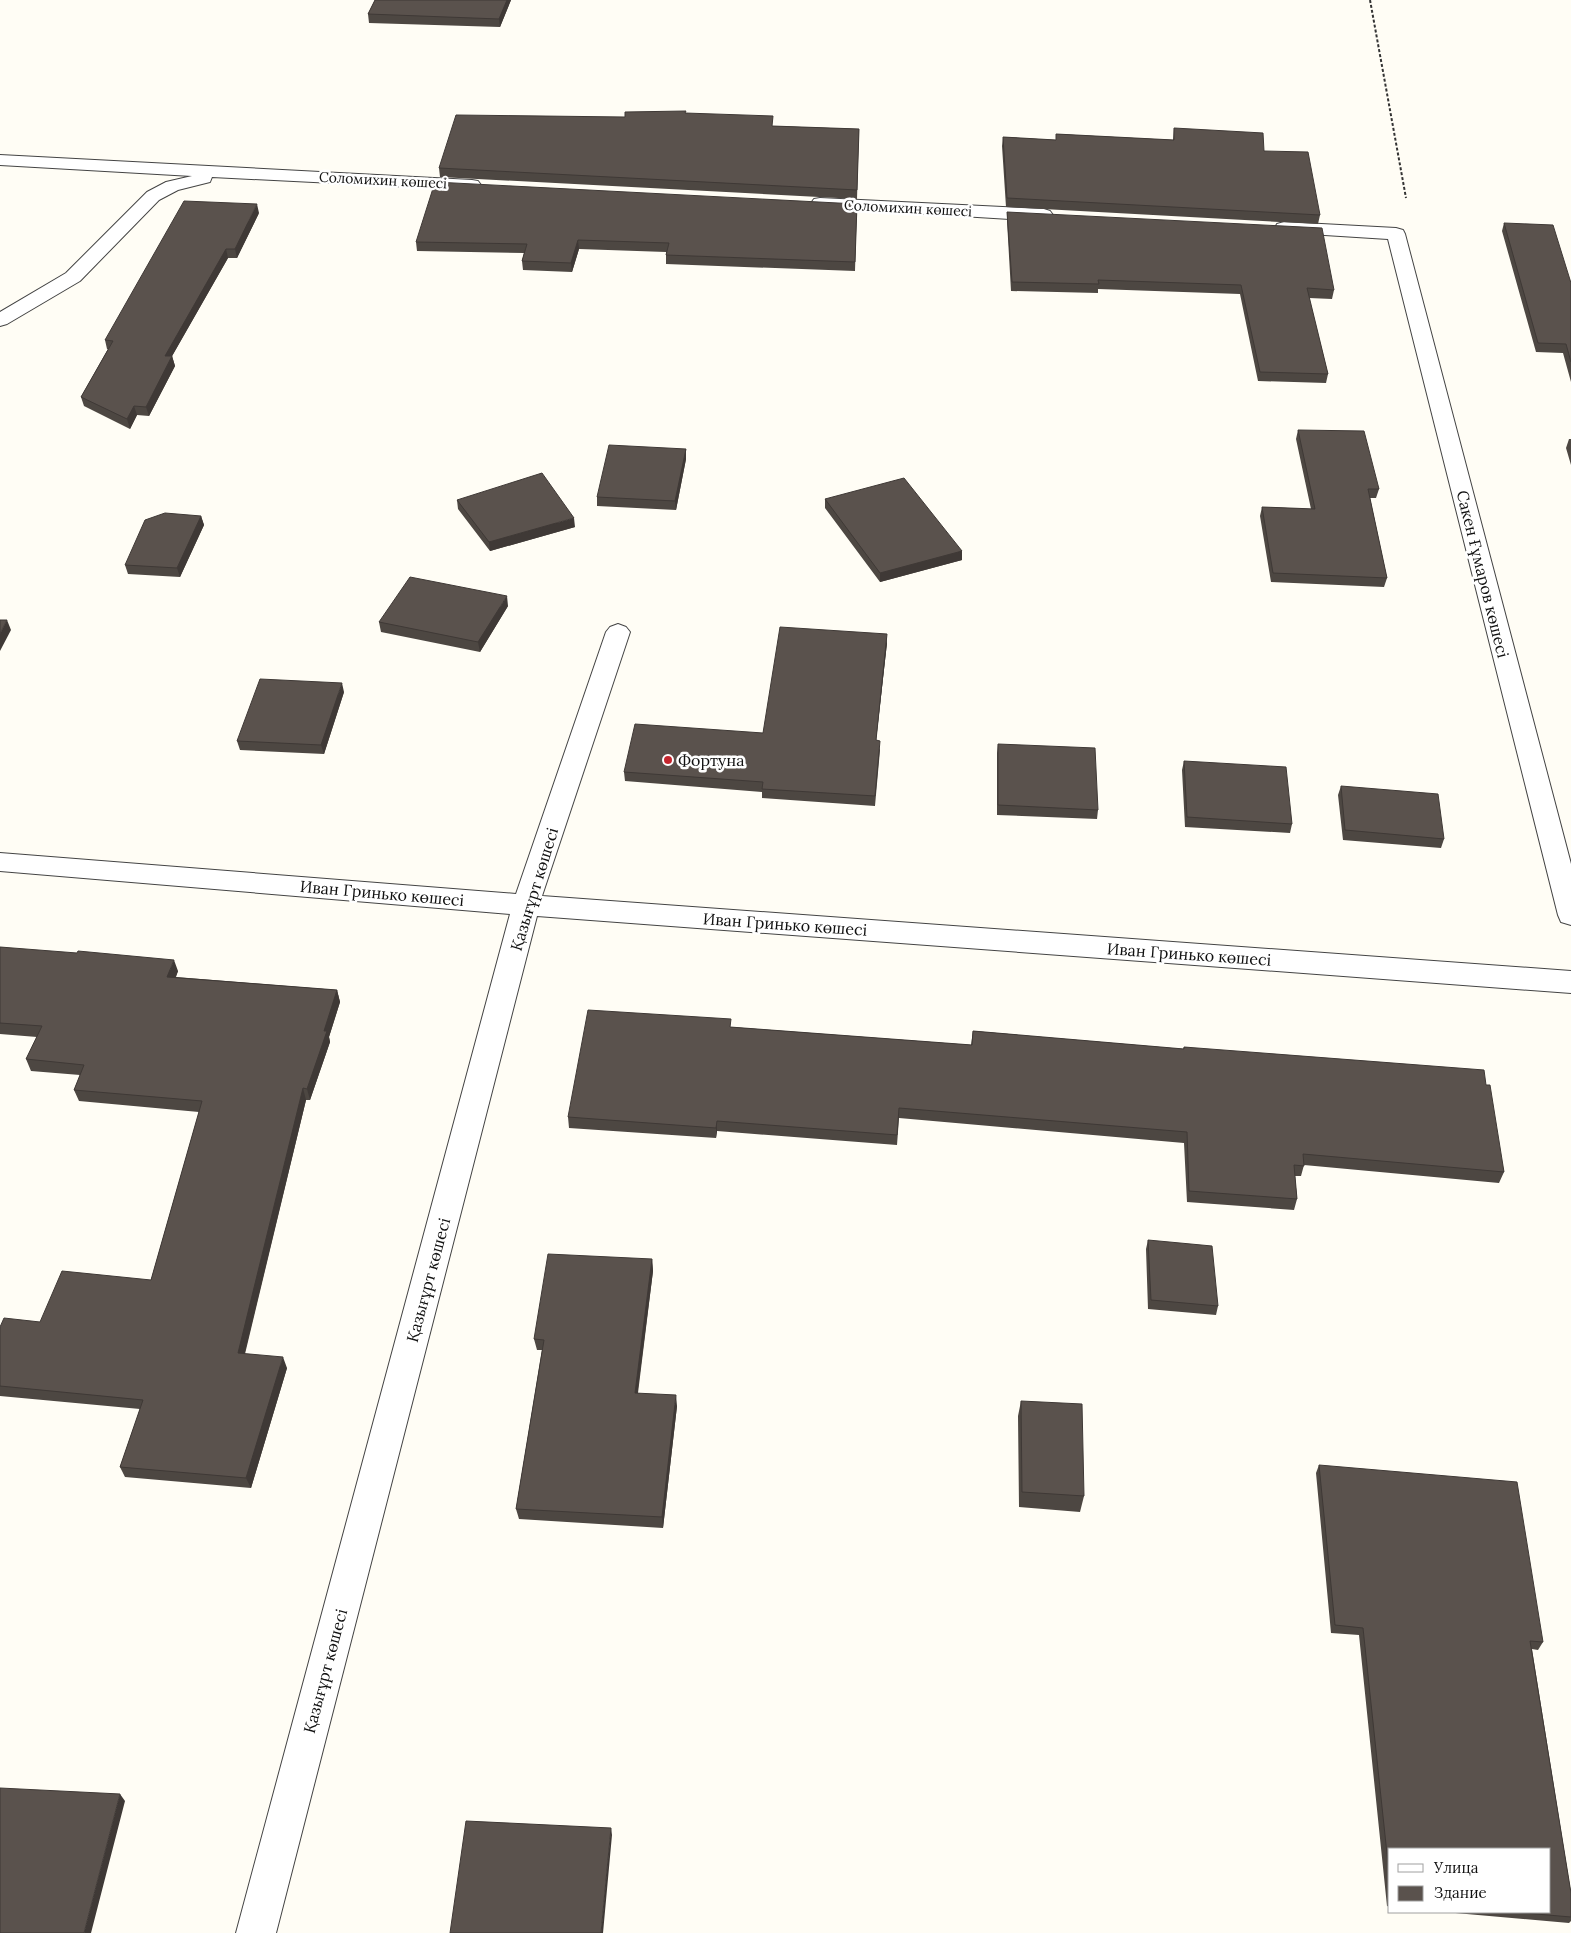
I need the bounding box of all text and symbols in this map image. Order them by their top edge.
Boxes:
street label: Соломихин көшесі [318,168,448,192]
street label: Соломихин көшесі [843,196,973,220]
street label: Сакен Ғұмаров көшесі [1453,488,1513,660]
place label: Фортуна [678,750,745,770]
marker: Фортуна [662,754,674,766]
street label: Қазығұрт көшесі [506,825,562,953]
street label: Иван Гринько көшесі [299,876,465,910]
street label: Иван Гринько көшесі [702,908,868,940]
street label: Иван Гринько көшесі [1106,938,1272,970]
street label: Қазығұрт көшесі [402,1216,454,1344]
street label: Қазығұрт көшесі [299,1607,351,1735]
legend [1388,1848,1551,1913]
text: Улица [1433,1858,1479,1877]
text: Здание [1434,1883,1487,1902]

